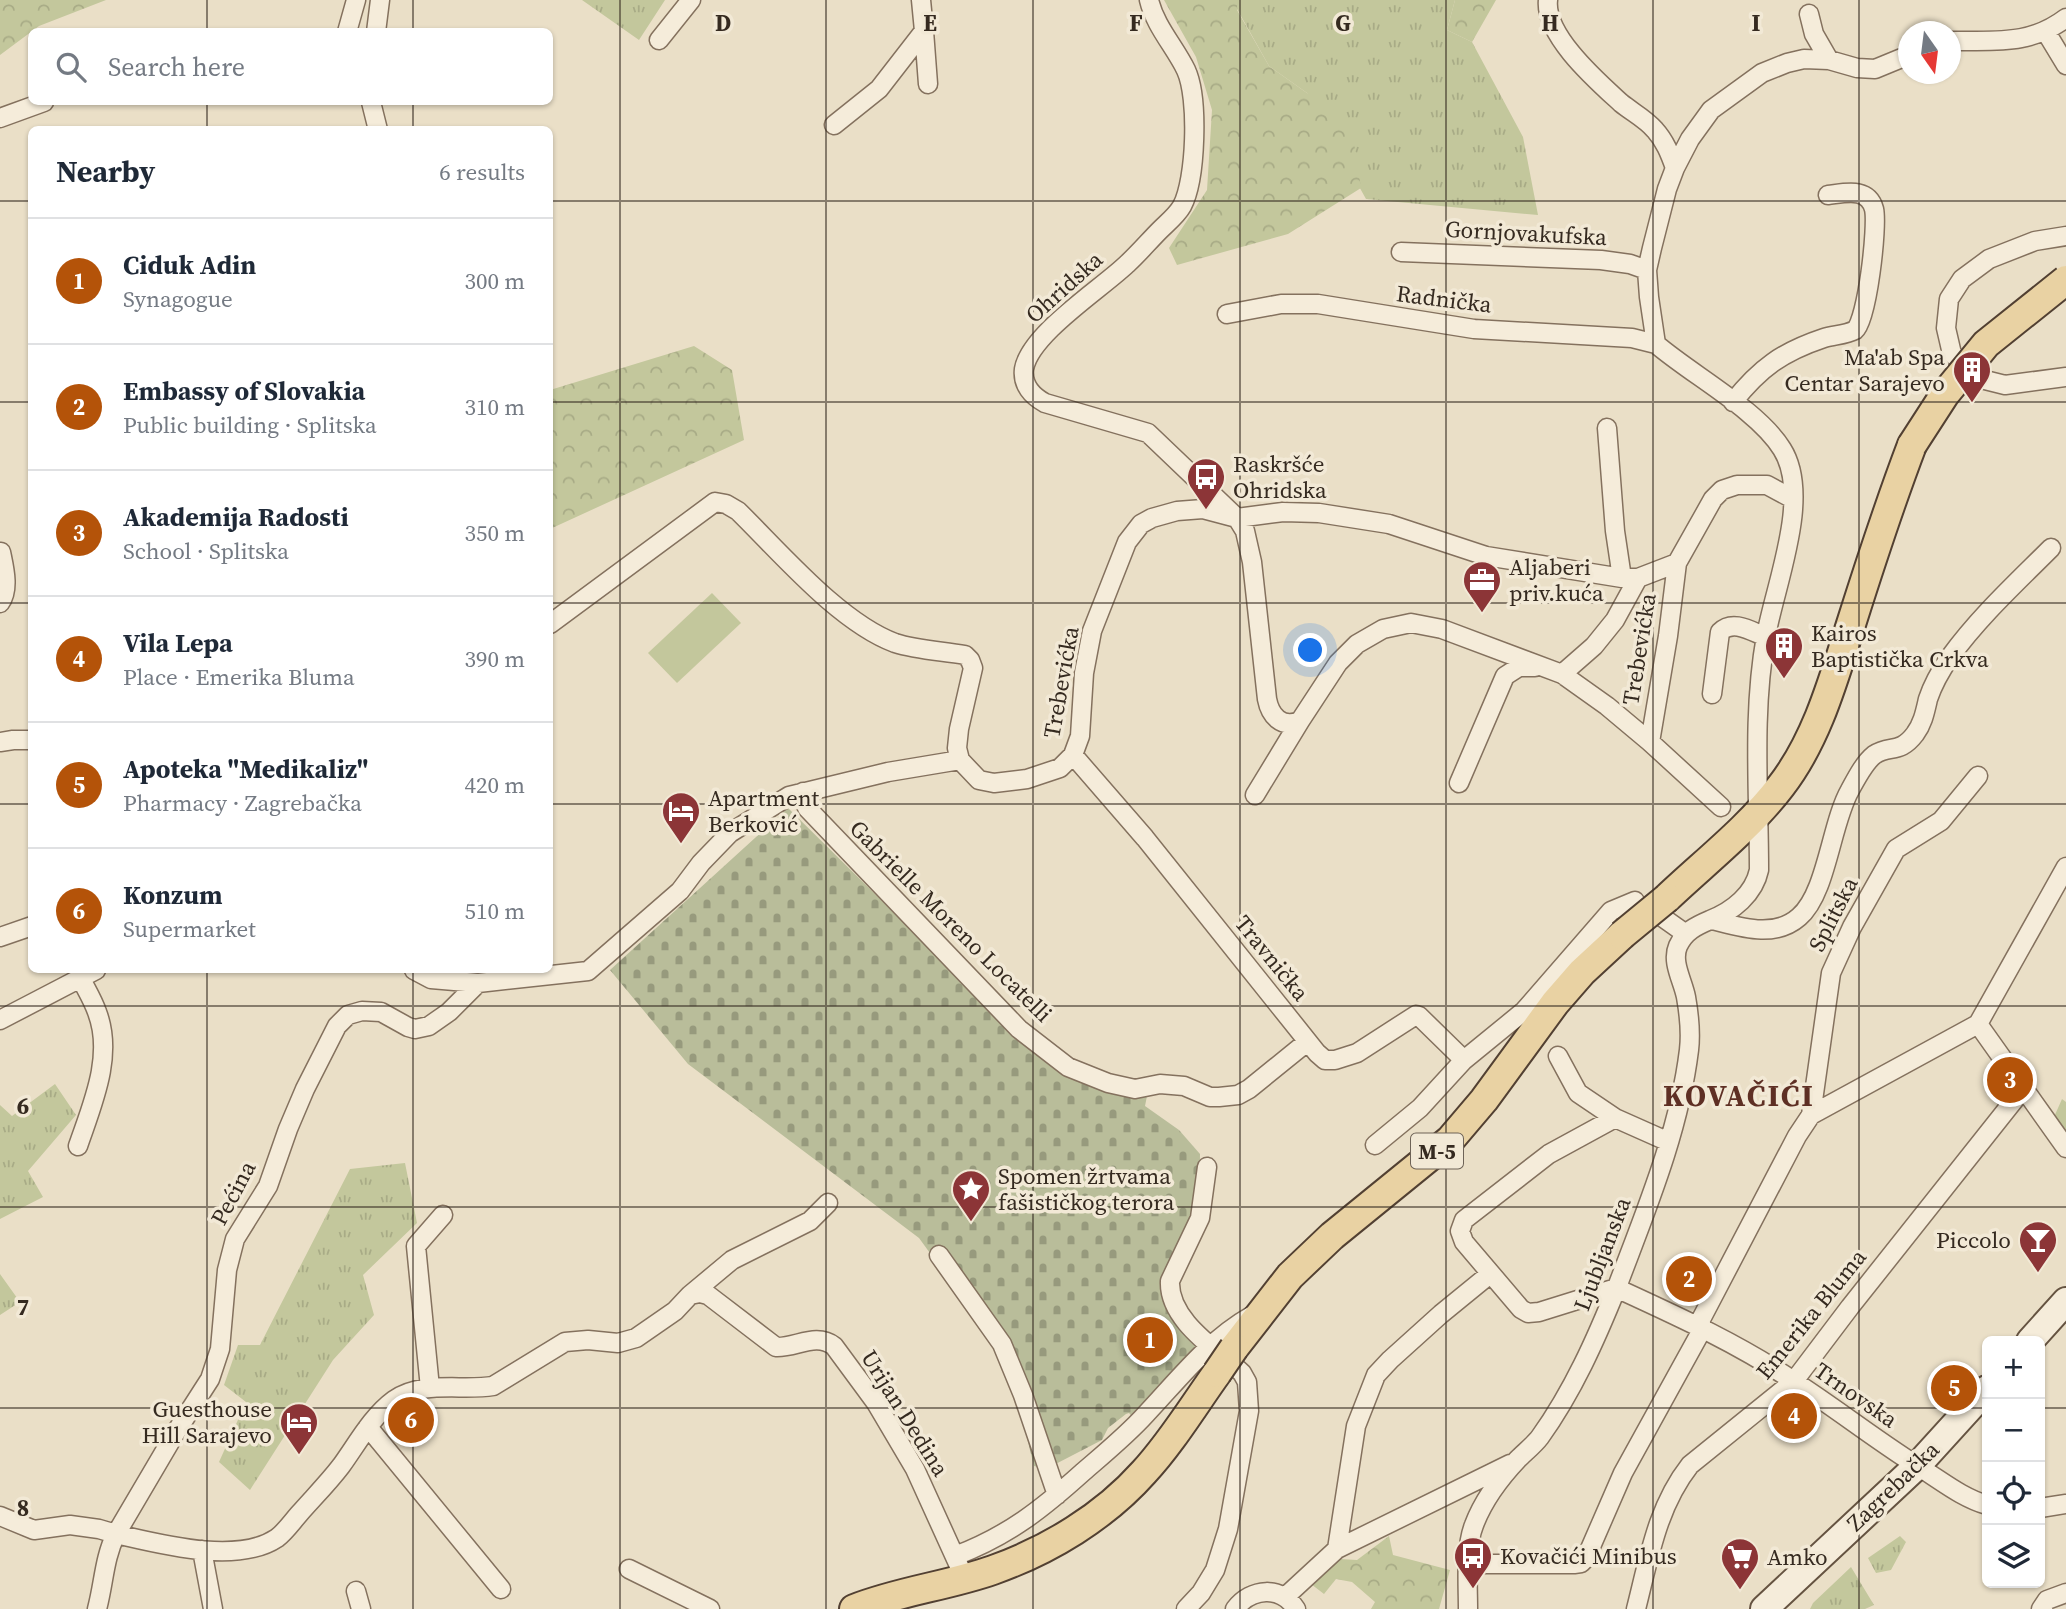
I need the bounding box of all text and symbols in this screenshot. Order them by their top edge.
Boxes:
text: D [715,7,731,39]
text: E [923,7,937,39]
text: F [1129,7,1143,39]
text: G [1335,7,1351,39]
text: H [1541,7,1559,39]
text: I [1752,7,1761,39]
north arrow [1898,21,1961,84]
search box [28,28,553,105]
icon: search [52,48,90,86]
text: Search here [108,49,245,85]
text: Nearby [56,151,155,192]
text: 6 results [439,156,525,188]
street label: Gornjovakufska [1444,213,1608,253]
street label: Ohridska [1018,244,1110,330]
text: Ciduk Adin [123,247,256,283]
text: 1 [73,265,85,297]
text: 300 m [464,265,525,297]
street label: Radnička [1395,277,1494,321]
text: Synagogue [123,283,233,315]
place label: Ma'ab Spa Centar Sarajevo [1785,341,1945,399]
building icon: Ma'ab Spa Centar Sarajevo [1951,349,1993,404]
text: Embassy of Slovakia [123,373,365,409]
text: 2 [73,391,85,423]
text: 310 m [464,391,525,423]
text: Public building · Splitska [123,409,377,441]
place label: Raskršće Ohridska [1233,448,1327,506]
bus stop icon: Raskršće Ohridska [1185,456,1227,511]
text: Akademija Radosti [123,499,349,535]
text: 3 [73,517,85,549]
text: 350 m [464,517,525,549]
text: School · Splitska [123,535,289,567]
place label: Aljaberi priv.kuća [1509,551,1604,609]
office icon: Aljaberi priv.kuća [1461,559,1503,614]
street label: Trebevićka [1614,591,1664,707]
place label: Kairos Baptistička Crkva [1811,617,1989,675]
street label: Trebevićka [1035,623,1087,740]
text: Vila Lepa [123,625,233,661]
building icon: Kairos Baptistička Crkva [1763,625,1805,680]
your location [1293,633,1327,667]
text: 4 [73,643,85,675]
text: 390 m [464,643,525,675]
text: Place · Emerika Bluma [123,661,355,693]
text: Apoteka "Medikaliz" [123,751,368,787]
text: 5 [73,769,85,801]
text: 420 m [464,769,525,801]
place label: Apartment Berković [708,782,820,840]
text: Pharmacy · Zagrebačka [123,787,362,819]
hotel icon: Apartment Berković [660,790,702,845]
street label: Gabrielle Moreno Locatelli [843,813,1059,1029]
street label: Splitska [1801,871,1866,957]
text: Konzum [123,877,223,913]
text: 6 [73,895,85,927]
text: 510 m [464,895,525,927]
street label: Travnička [1228,908,1317,1008]
text: Supermarket [123,913,256,945]
pin: 3 [1987,1054,2033,1106]
district label: KOVAČIĆI [1663,1075,1815,1116]
text: 6 [17,1090,29,1122]
road number: M-5 [1411,1134,1463,1168]
street label: Pećina [203,1155,263,1231]
place label: Spomen žrtvama fašističkog terora [998,1160,1175,1218]
place icon: Spomen žrtvama fašističkog terora [950,1168,992,1223]
street label: Ljubljanska [1566,1192,1638,1315]
bar icon: Piccolo [2017,1219,2059,1274]
place label: Piccolo [1936,1224,2011,1256]
street label: Emerika Bluma [1748,1242,1874,1386]
pin: 2 [1666,1253,1712,1305]
text: 7 [17,1291,29,1323]
pin: 1 [1127,1314,1173,1366]
map controls [1982,1336,2045,1588]
button: + [1982,1336,2045,1399]
street label: Urijan Dedina [853,1344,957,1483]
street label: Trnovska [1808,1355,1904,1435]
pin: 5 [1931,1362,1977,1414]
pin: 4 [1771,1390,1817,1442]
place label: Guesthouse Hill Sarajevo [142,1393,272,1451]
pin: 6 [388,1394,434,1446]
button: − [1982,1399,2045,1462]
hotel icon: Guesthouse Hill Sarajevo [278,1401,320,1456]
street label: Zagrebačka [1840,1434,1947,1538]
button: locate [1982,1462,2045,1525]
text: 8 [17,1492,29,1524]
button: layers [1982,1525,2045,1588]
bus stop icon: Kovačići Minibus [1452,1535,1494,1590]
supermarket icon: Amko [1719,1536,1761,1591]
place label: Kovačići Minibus [1500,1540,1677,1572]
place label: Amko [1767,1541,1828,1573]

